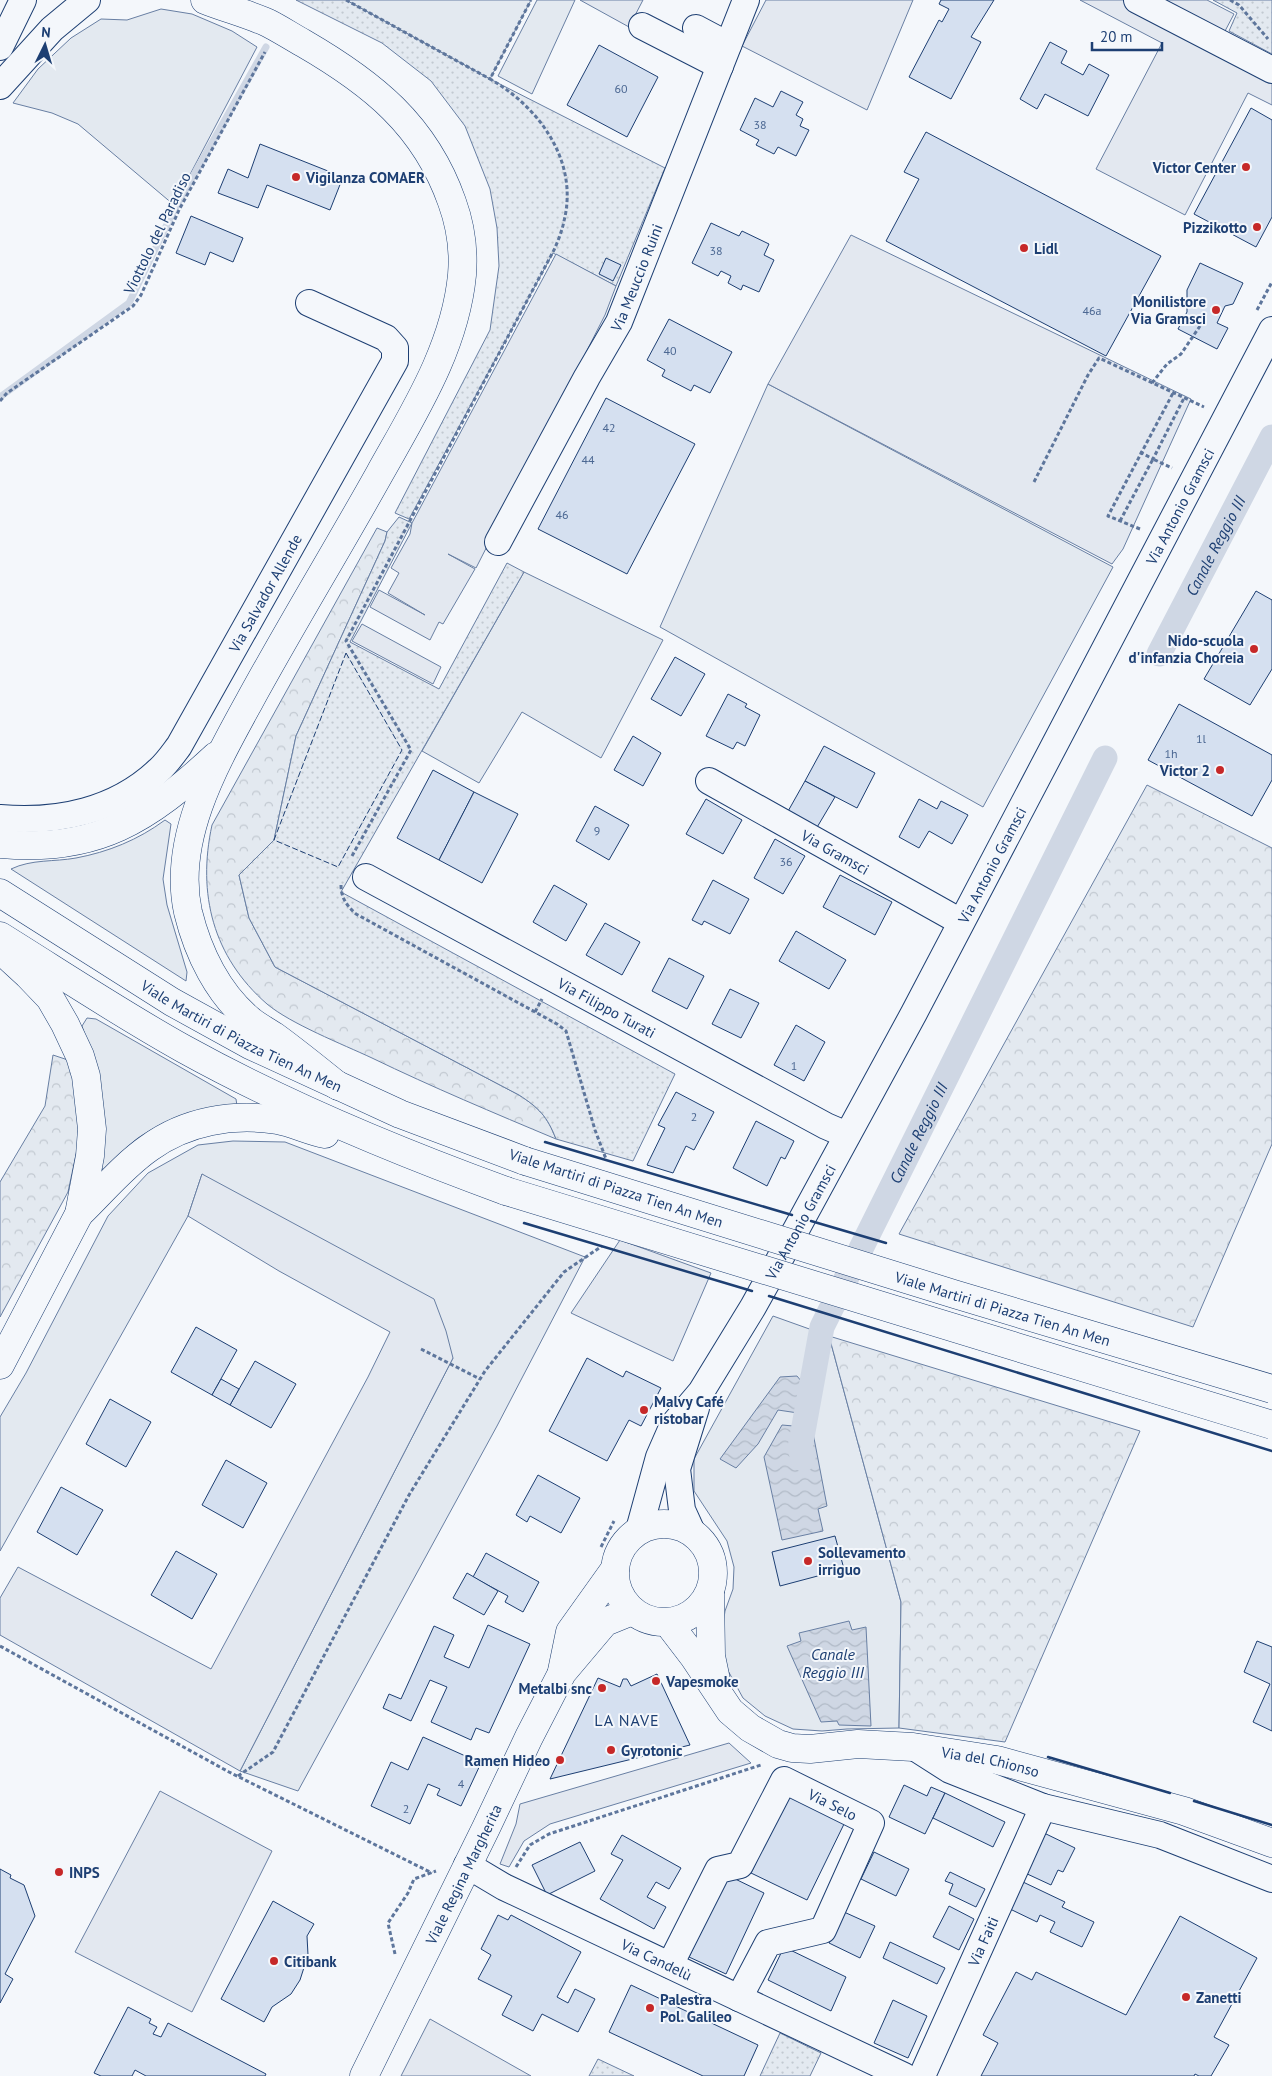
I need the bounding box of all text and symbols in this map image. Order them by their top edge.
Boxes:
north arrow [20,20,70,70]
scale bar [1092,20,1162,52]
text: N [41,23,52,41]
text: 20 m [1100,27,1133,46]
house number: 60 [614,81,628,96]
house number: 38 [753,117,767,132]
place label: Victor Center [1152,158,1237,177]
marker: Victor Center [1240,161,1252,173]
place label: Vigilanza COMAER [305,168,425,187]
street label: Viottolo del Paradiso [119,169,195,298]
marker: Vigilanza COMAER [290,171,302,183]
place label: Pizzikotto [1183,218,1247,237]
street label: Via Meuccio Ruini [606,221,666,336]
marker: Pizzikotto [1251,221,1263,233]
place label: Lidl [1034,239,1059,258]
marker: Lidl [1018,242,1030,254]
house number: 38 [709,243,723,258]
place label: Monilistore Via Gramsci [1130,292,1206,328]
house number: 46a [1082,303,1102,318]
marker: Monilistore Via Gramsci [1210,304,1222,316]
house number: 40 [663,343,677,358]
house number: 42 [602,420,616,435]
street label: Via Antonio Gramsci [1141,445,1218,569]
house number: 44 [581,452,595,467]
water label: Canale Reggio III [1181,492,1250,599]
house number: 46 [555,507,569,522]
street label: Via Salvador Allende [224,531,306,656]
place label: Nido-scuola d'infanzia Choreia [1129,631,1244,667]
marker: Nido-scuola d'infanzia Choreia [1248,643,1260,655]
house number: 1l [1196,731,1207,746]
house number: 1h [1164,746,1178,761]
place label: Victor 2 [1159,761,1210,780]
marker: Victor 2 [1214,764,1226,776]
street label: Via Antonio Gramsci [953,803,1030,927]
house number: 9 [594,823,600,838]
street label: Via Gramsci [797,825,873,878]
house number: 36 [779,854,793,869]
street label: Via Filippo Turati [554,973,659,1042]
street label: Viale Martiri di Piazza Tien An Men [137,975,345,1096]
house number: 1 [791,1058,797,1073]
water label: Canale Reggio III [885,1079,952,1187]
house number: 2 [691,1109,697,1124]
street label: Viale Martiri di Piazza Tien An Men [506,1144,725,1232]
street label: Via Antonio Gramsci [760,1161,840,1284]
street label: Viale Martiri di Piazza Tien An Men [892,1267,1113,1350]
place label: Malvy Café ristobar [654,1392,724,1428]
marker: Malvy Café ristobar [638,1404,650,1416]
place label: Sollevamento irriguo [818,1543,906,1579]
marker: Sollevamento irriguo [802,1555,814,1567]
water label: Canale Reggio III [802,1644,864,1682]
place label: Vapesmoke [665,1672,739,1691]
marker: Vapesmoke [650,1675,662,1687]
place label: Metalbi snc [518,1679,593,1698]
marker: Metalbi snc [596,1682,608,1694]
district label: LA NAVE [594,1710,660,1730]
place label: Gyrotonic [621,1741,683,1760]
street label: Via del Chionso [939,1742,1042,1781]
marker: Gyrotonic [605,1744,617,1756]
place label: Ramen Hideo [464,1751,550,1770]
marker: Ramen Hideo [554,1754,566,1766]
house number: 4 [458,1776,465,1791]
street label: Via Selo [804,1784,860,1824]
house number: 2 [403,1801,409,1816]
street label: Viale Regina Margherita [420,1801,505,1948]
place label: INPS [69,1863,100,1882]
marker: INPS [53,1866,65,1878]
street label: Via Faiti [963,1913,1002,1970]
street label: Via Candelù [617,1934,695,1984]
place label: Citibank [284,1952,337,1971]
marker: Citibank [268,1955,280,1967]
place label: Zanetti [1196,1988,1242,2007]
place label: Palestra Pol. Galileo [660,1990,732,2026]
marker: Zanetti [1180,1991,1192,2003]
marker: Palestra Pol. Galileo [644,2002,656,2014]

